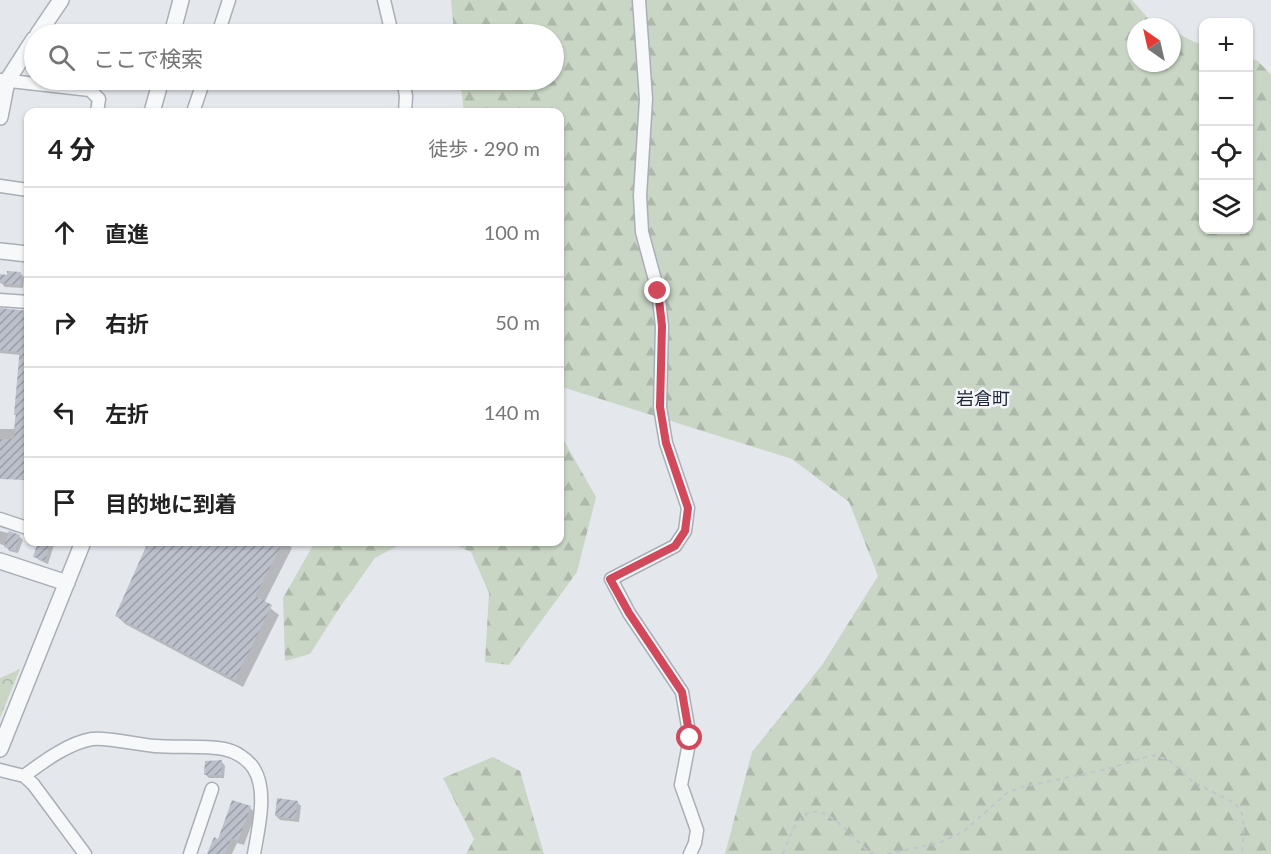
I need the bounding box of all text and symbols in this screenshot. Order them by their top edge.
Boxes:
north arrow [1127,18,1181,72]
map controls [1199,18,1253,234]
button: + [1199,18,1253,72]
search box [24,24,564,90]
icon: search [45,41,78,74]
text: ここで検索 [93,45,203,72]
button: − [1199,72,1253,126]
button: locate [1199,126,1253,180]
text: 4 分 [48,133,95,165]
text: 徒歩 · 290 m [428,136,540,160]
button: layers [1199,180,1253,234]
icon: ahead [48,216,81,249]
text: 直進 [105,220,149,247]
text: 100 m [484,220,540,244]
route end [644,277,670,303]
icon: right [48,306,81,339]
text: 右折 [105,310,149,337]
text: 50 m [495,310,540,334]
district label: 岩倉町 [956,387,1010,409]
icon: left [48,396,81,429]
text: 左折 [105,400,149,427]
text: 140 m [484,400,540,424]
icon: arrive [48,486,81,519]
text: 目的地に到着 [105,490,237,517]
route start [676,724,702,750]

